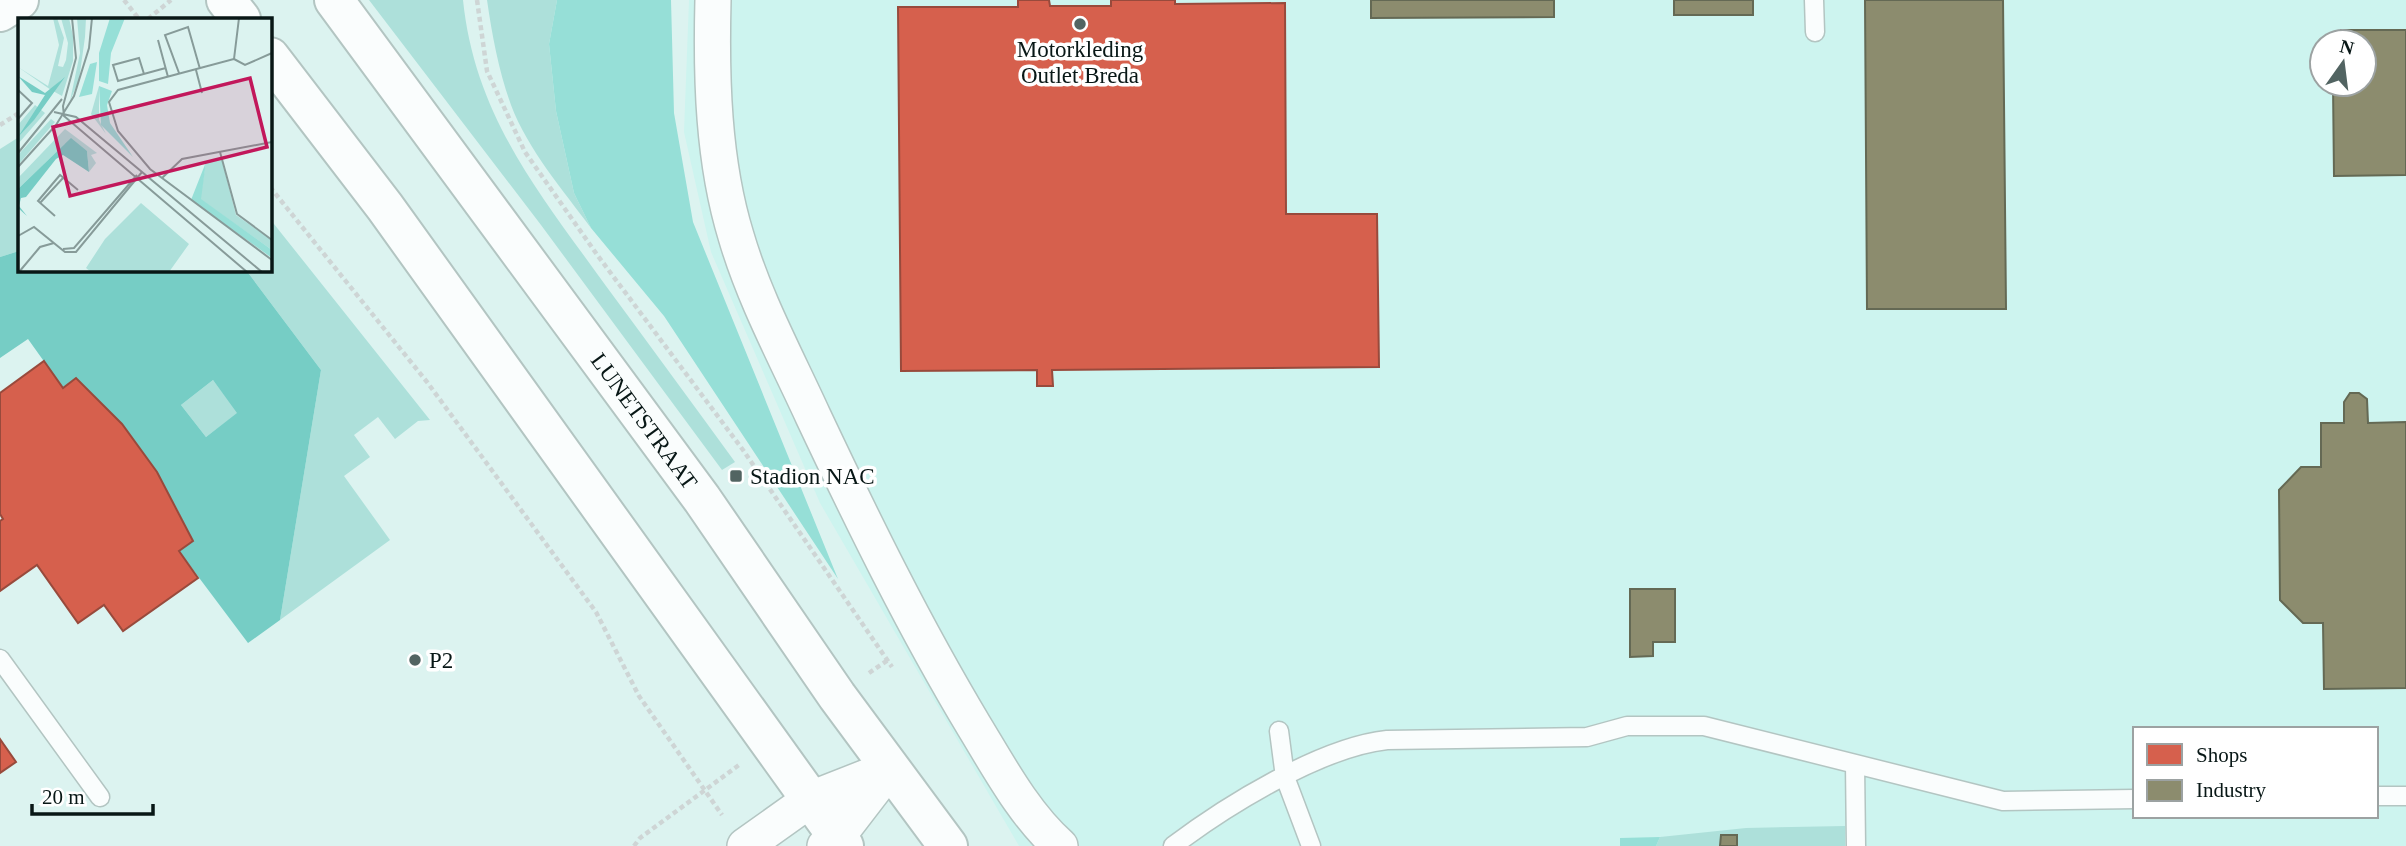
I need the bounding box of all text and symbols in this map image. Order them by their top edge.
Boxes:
marker: Motorkleding Outlet Breda [1072,16,1088,32]
inset map [18,18,271,271]
north arrow [2308,28,2378,98]
text: N [2338,35,2356,59]
place label: Motorkleding Outlet Breda [1017,37,1144,88]
street label: LUNETSTRAAT [586,348,703,494]
place label: Stadion NAC [750,464,875,489]
marker: Stadion NAC [728,468,744,484]
place label: P2 [429,648,453,673]
marker: P2 [407,652,423,668]
legend [2133,727,2378,818]
text: Shops [2196,743,2247,767]
scale bar [32,772,152,816]
text: Industry [2196,778,2266,802]
text: 20 m [42,785,85,809]

